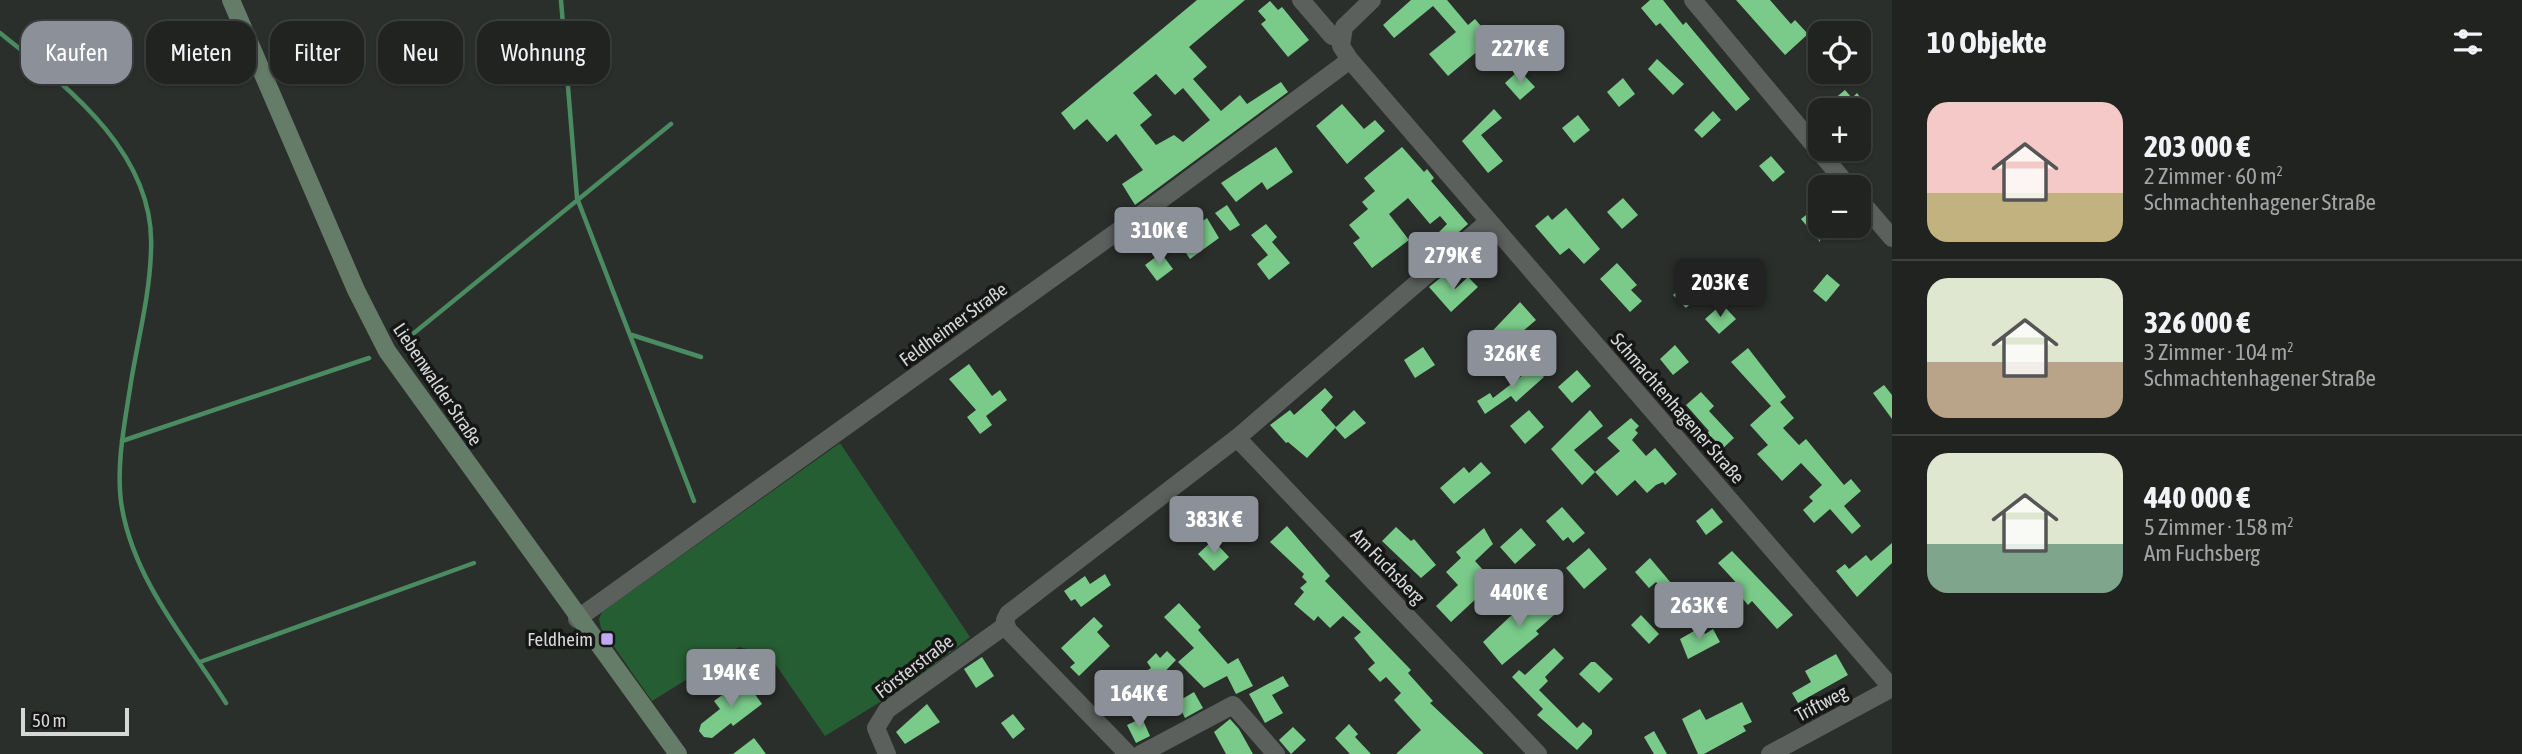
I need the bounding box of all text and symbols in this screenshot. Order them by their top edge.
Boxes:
chip: Kaufen [21,21,132,84]
chip: Mieten [146,21,256,84]
chip: Filter [270,21,364,84]
chip: Neu [378,21,463,84]
chip: Wohnung [477,21,610,84]
map controls [1808,21,1871,238]
button: locate [1808,21,1871,84]
icon: filters [2449,23,2487,61]
pin: 227K € [1463,25,1577,85]
text: 10 Objekte [1927,25,2047,59]
text: 227K € [1491,35,1549,61]
button: + [1808,98,1871,161]
text: 203 000 € [2144,129,2250,163]
icon: home [1983,130,2067,214]
text: 2 Zimmer · 60 m² [2144,163,2283,189]
button: − [1808,175,1871,238]
text: Schmachtenhagener Straße [2144,189,2376,215]
pin: 310K € [1102,208,1216,267]
text: 310K € [1130,217,1188,243]
pin: 279K € [1396,232,1510,292]
text: 279K € [1424,242,1482,268]
pin: 203K € [1663,260,1777,319]
text: 203K € [1691,269,1749,295]
street label: Feldheimer Straße [895,278,1011,370]
text: 326 000 € [2144,305,2250,339]
icon: home [1983,306,2067,390]
street label: Liebenwalder Straße [389,319,487,449]
street label: Schmachtenhagener Straße [1607,328,1749,488]
pin: 326K € [1455,330,1569,390]
text: 3 Zimmer · 104 m² [2144,339,2294,365]
text: 326K € [1483,340,1541,366]
text: Schmachtenhagener Straße [2144,365,2376,391]
text: 440 000 € [2144,480,2250,514]
icon: home [1983,481,2067,565]
pin: 383K € [1157,496,1271,556]
text: 383K € [1185,506,1243,532]
text: 5 Zimmer · 158 m² [2144,514,2294,540]
street label: Am Fuchsberg [1347,524,1430,609]
text: Am Fuchsberg [2144,540,2260,566]
pin: 440K € [1462,570,1576,629]
text: 440K € [1490,579,1548,605]
pin: 263K € [1642,582,1756,642]
text: 263K € [1670,592,1728,618]
place label: Feldheim [527,628,593,650]
street label: Försterstraße [871,630,957,702]
marker: Feldheim [599,631,615,647]
pin: 194K € [674,650,788,709]
text: 194K € [702,659,760,685]
pin: 164K € [1082,670,1196,730]
text: 164K € [1110,680,1168,706]
street label: Triftweg [1791,680,1852,726]
scale bar [21,705,130,737]
text: 50 m [32,709,66,731]

